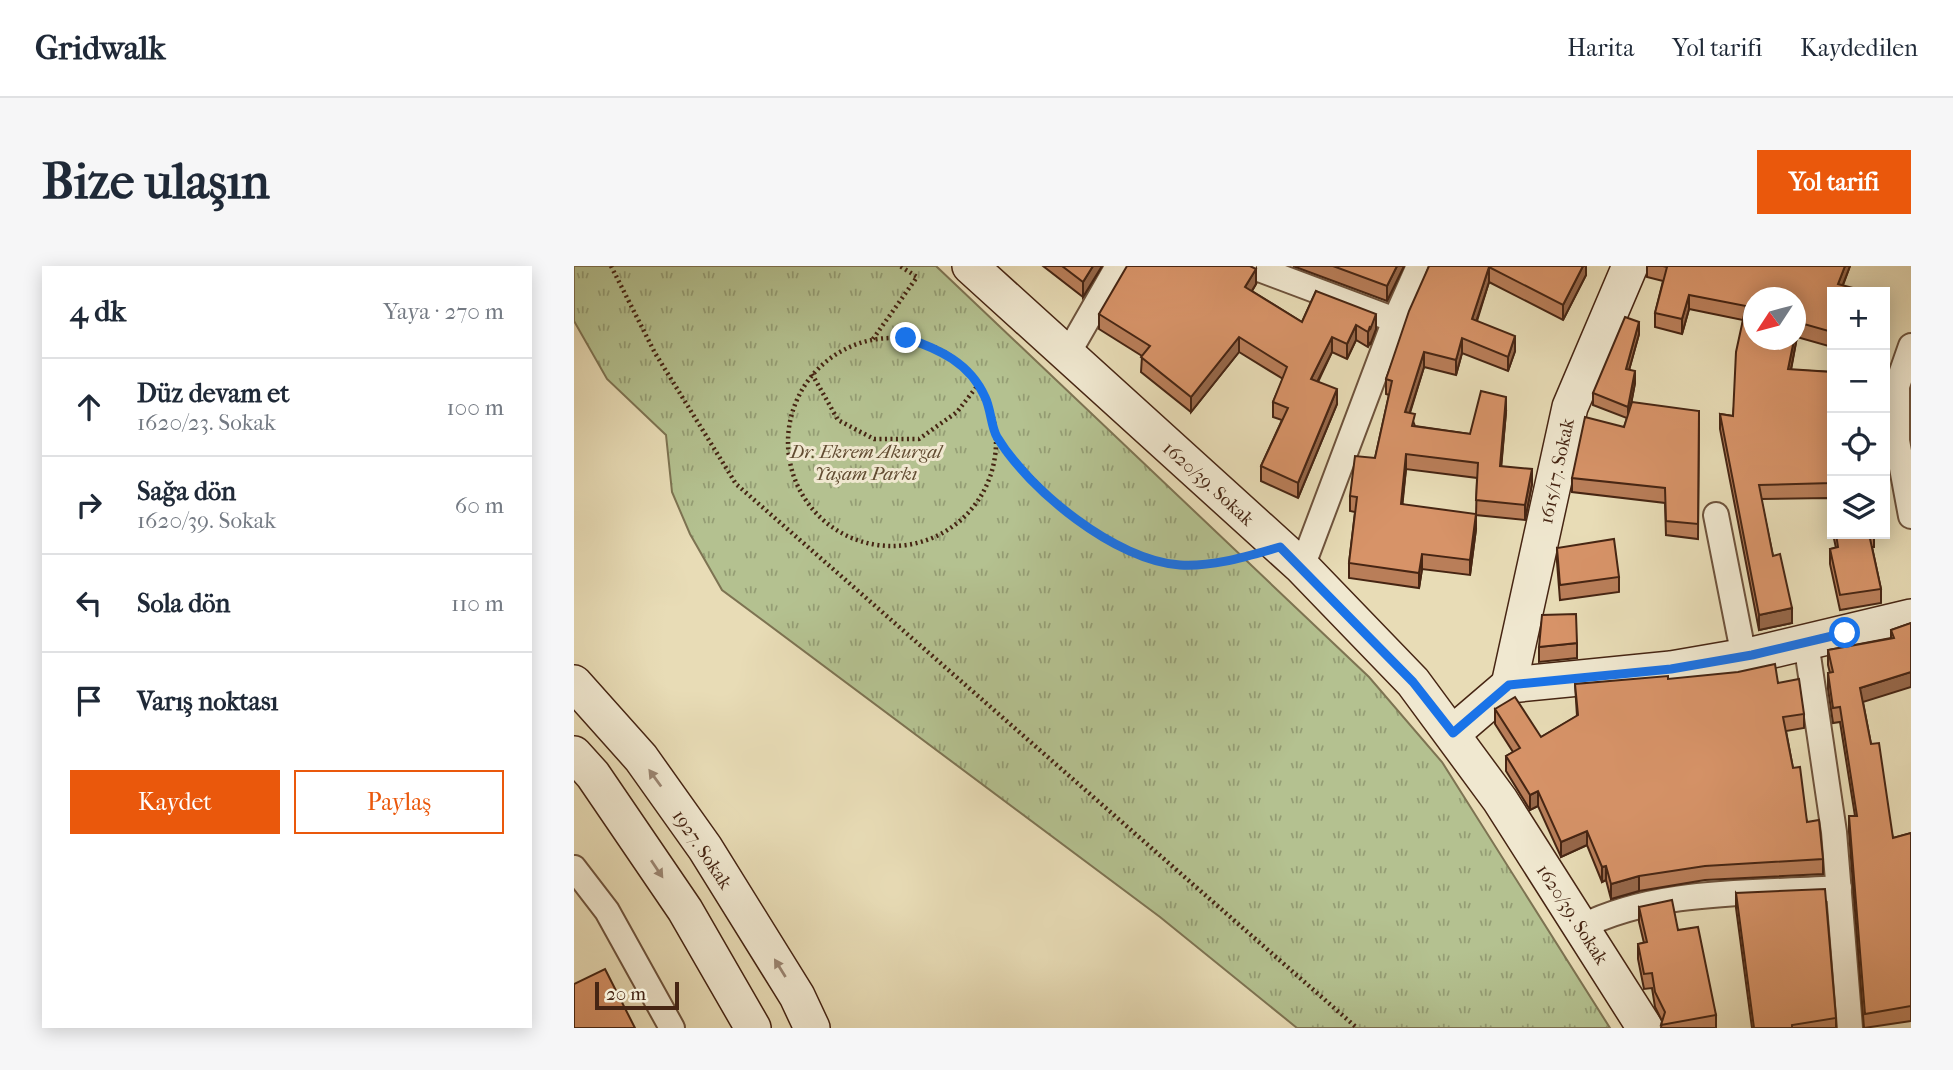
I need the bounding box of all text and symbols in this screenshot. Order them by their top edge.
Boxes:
text: Gridwalk [35,29,165,68]
text: Harita [1567,34,1634,62]
text: Yol tarifi [1672,34,1762,62]
text: Kaydedilen [1800,34,1918,62]
button: Yol tarifi [1757,150,1911,214]
text: Bize ulaşın [42,153,270,211]
north arrow [1743,287,1806,350]
map controls [1827,287,1890,539]
button: + [1827,287,1890,350]
text: 4 dk [70,294,126,329]
text: Yaya · 270 m [383,298,504,325]
route end [890,322,921,353]
button: − [1827,350,1890,413]
text: Düz devam et [137,378,290,409]
icon: ahead [70,388,108,426]
text: 100 m [446,394,504,421]
text: 1620/23. Sokak [137,409,276,436]
button: locate [1827,413,1890,476]
street label: 1615/17. Sokak [1535,416,1579,526]
street label: 1620/39. Sokak [1158,437,1259,531]
park label: Dr. Ekrem Akurgal Yaşam Parkı [788,441,944,485]
text: Sağa dön [137,476,236,507]
button: layers [1827,476,1890,539]
icon: right [70,486,108,524]
text: 60 m [455,492,504,519]
text: 1620/39. Sokak [137,507,276,534]
icon: left [70,584,108,622]
text: Sola dön [137,588,230,619]
text: 110 m [451,590,504,617]
route start [1829,617,1860,648]
icon: arrive [70,682,108,720]
text: Varış noktası [137,686,278,717]
one-way arrow [648,769,662,787]
button: Kaydet [70,770,280,834]
button: Paylaş [294,770,504,834]
street label: 1927. Sokak [668,806,737,893]
one-way arrow [650,860,664,878]
street label: 1620/39. Sokak [1532,860,1613,969]
one-way arrow [773,959,786,978]
scale bar [595,979,679,1011]
text: 20 m [606,983,646,1005]

